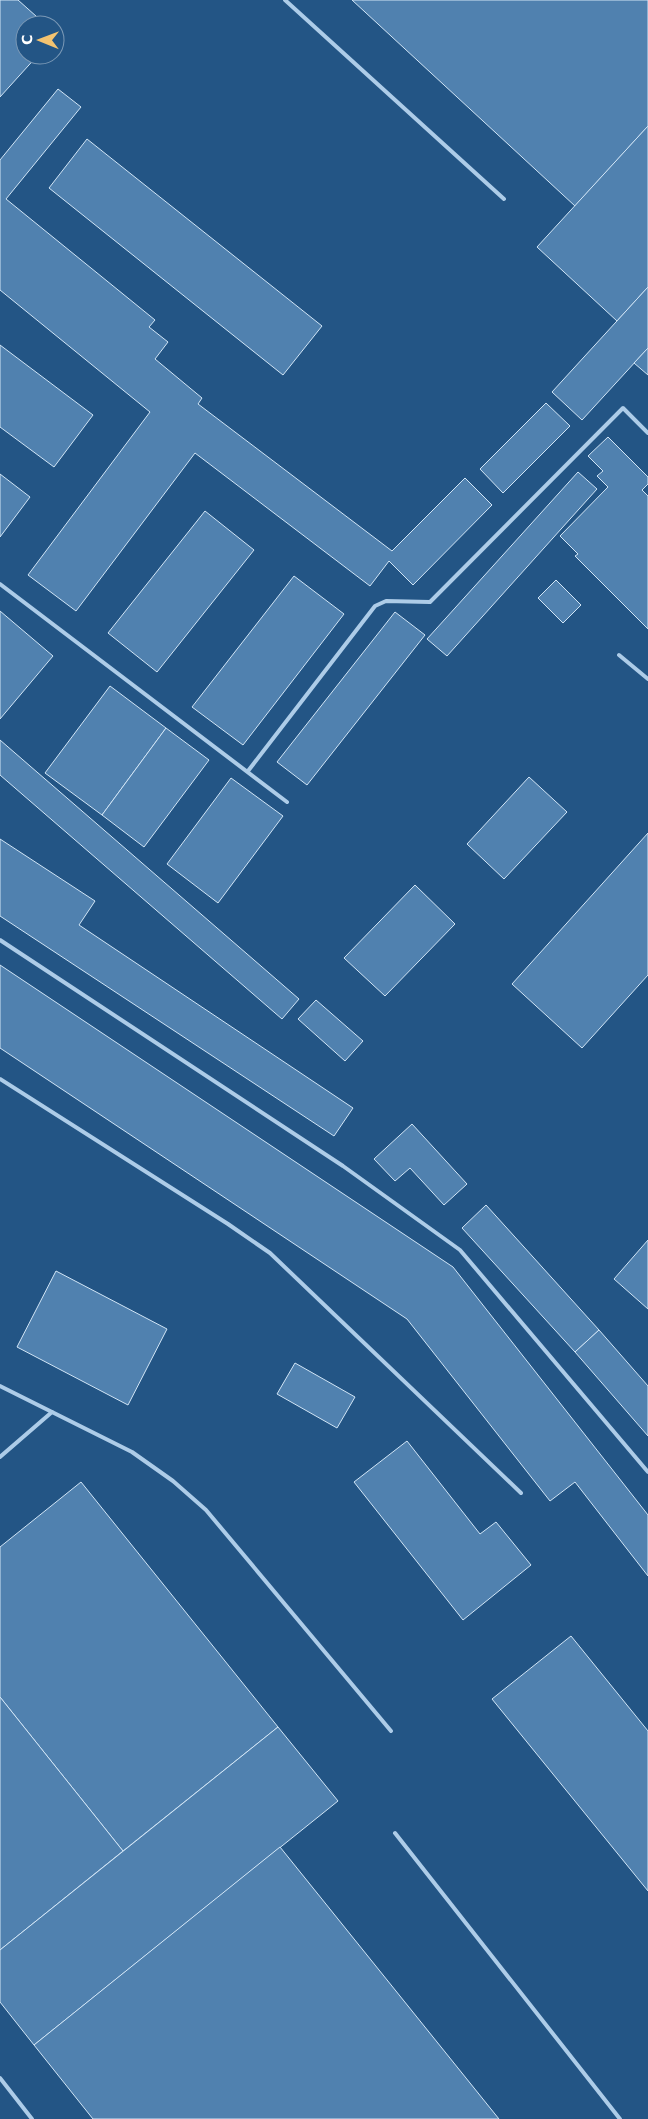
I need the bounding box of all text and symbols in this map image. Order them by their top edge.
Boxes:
north arrow [15,15,65,65]
text: С [19,34,35,45]

